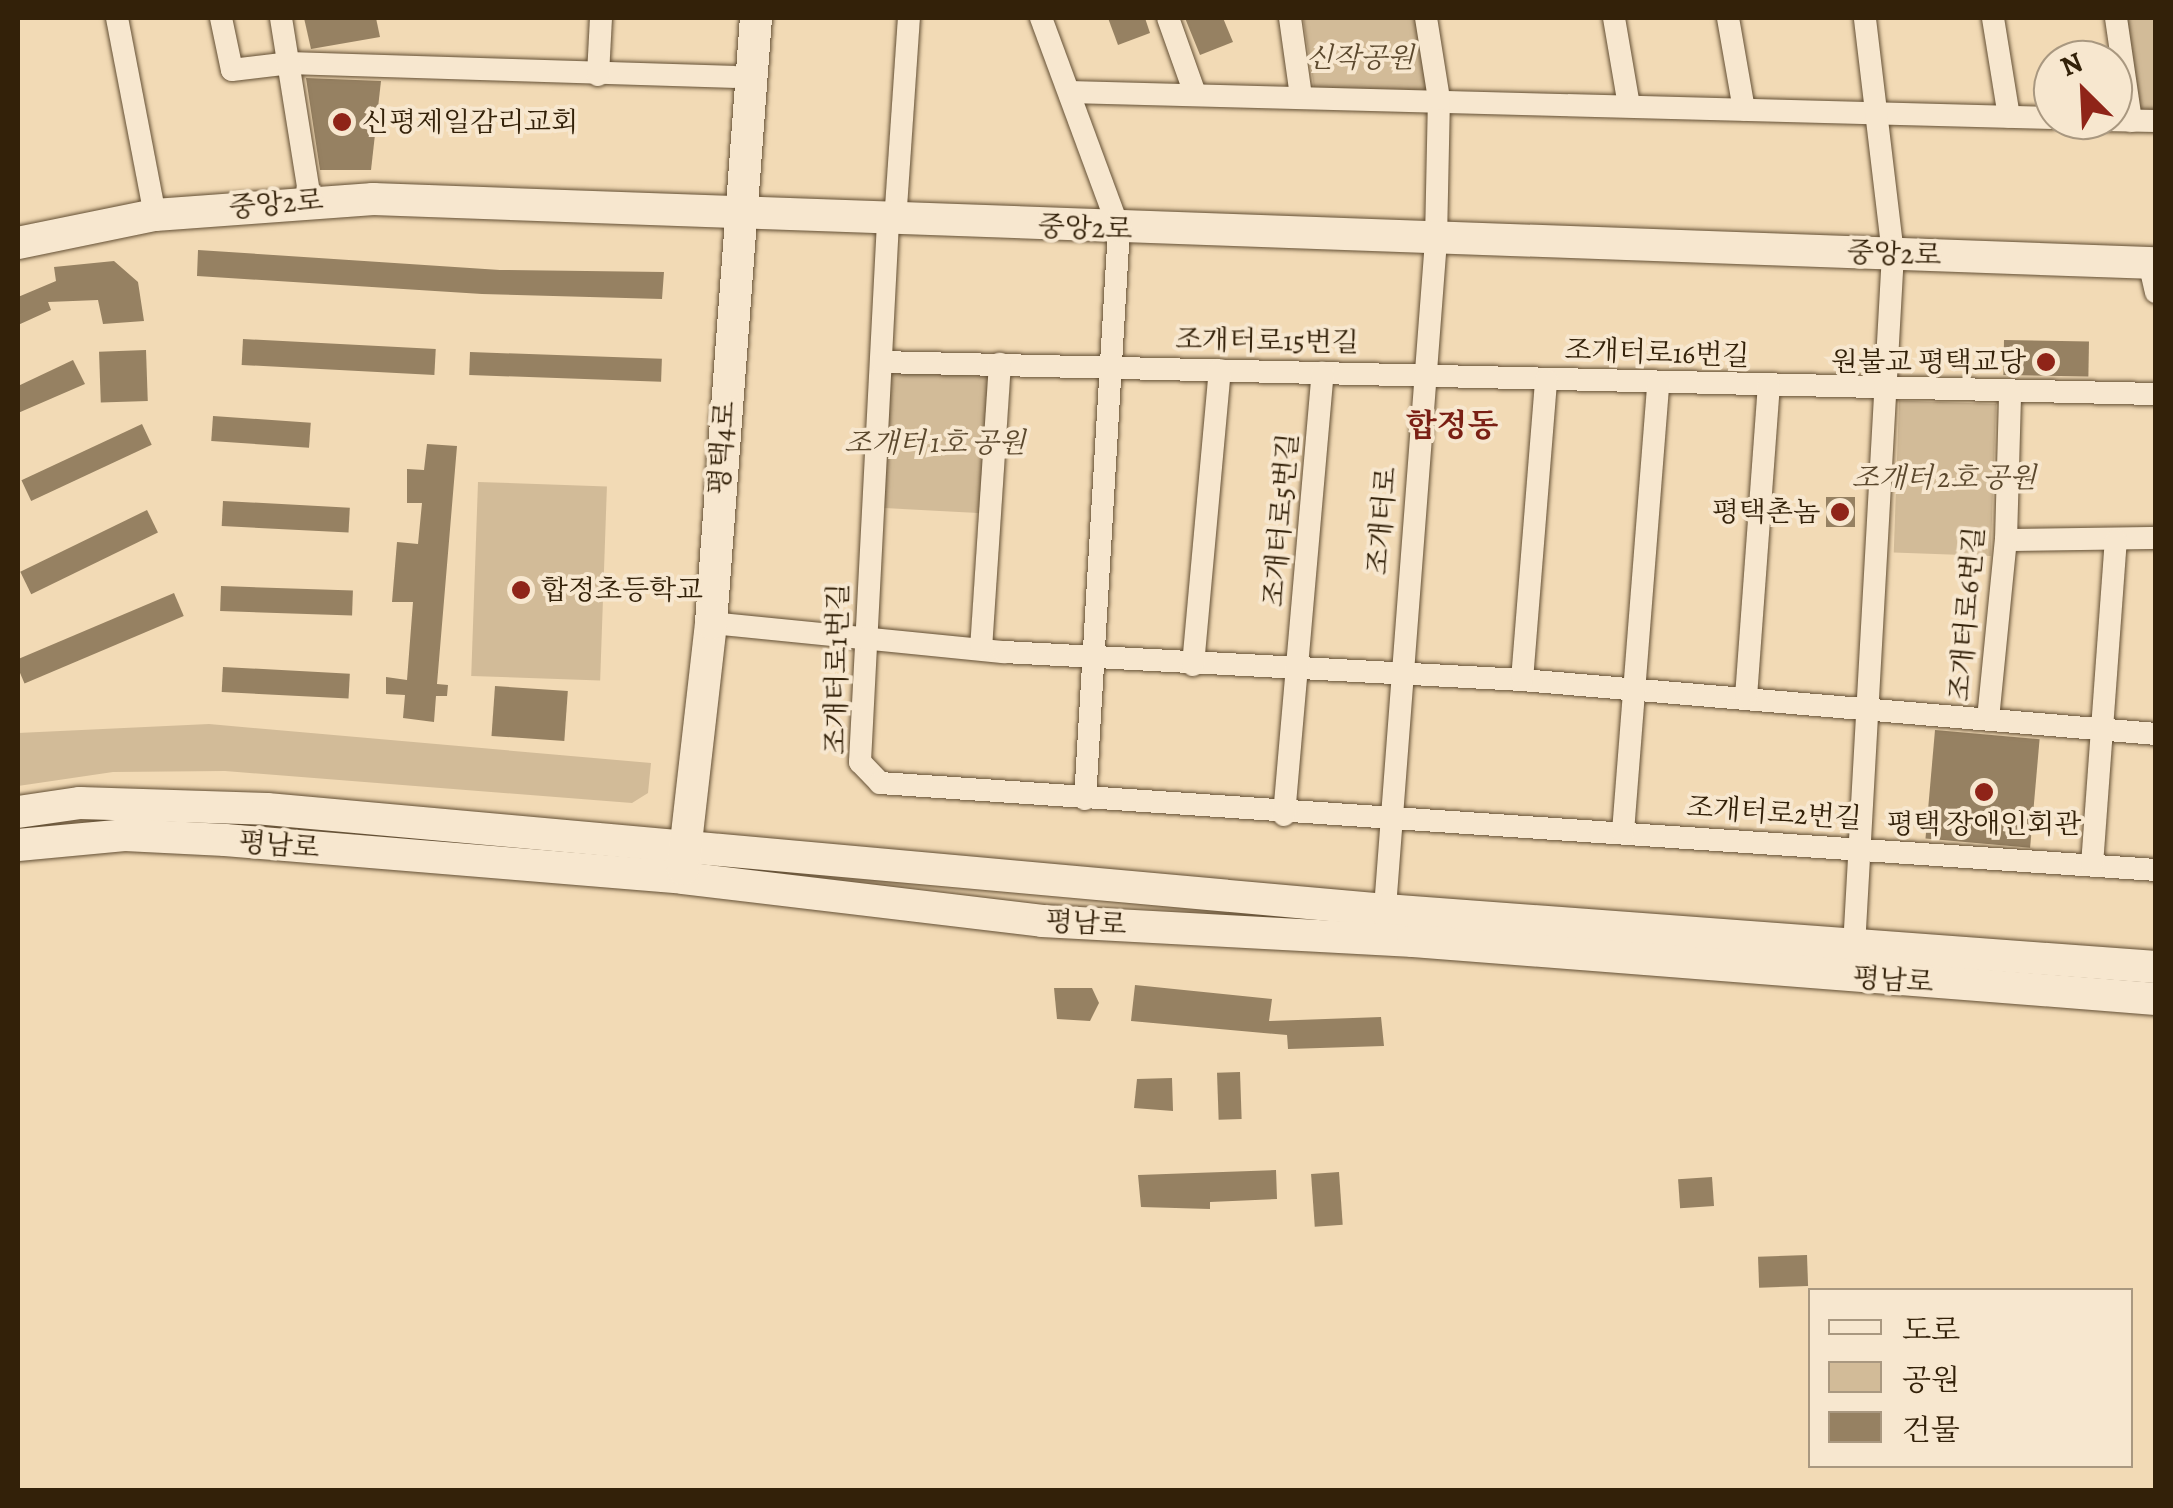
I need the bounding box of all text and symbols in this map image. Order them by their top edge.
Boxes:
north arrow [2033,40,2133,140]
park label: 신작공원 [1306,41,1414,75]
text: N [2055,43,2089,86]
place label: 신평제일감리교회 [362,105,578,139]
marker: 신평제일감리교회 [331,111,353,133]
street label: 중앙2로 [227,183,325,225]
street label: 중앙2로 [1037,210,1133,246]
street label: 중앙2로 [1846,236,1942,272]
street label: 조개터로15번길 [1175,323,1359,359]
street label: 조개터로16번길 [1564,333,1750,373]
place label: 원불교 평택교당 [1831,345,2026,379]
marker: 원불교 평택교당 [2035,351,2057,373]
street label: 평택4로 [702,400,742,496]
district label: 합정동 [1406,406,1498,444]
park label: 조개터 1호 공원 [844,426,1026,460]
street label: 조개터로5번길 [1257,432,1305,608]
park label: 조개터 2호 공원 [1852,461,2036,495]
street label: 조개터로 [1361,466,1403,576]
place label: 평택촌놈 [1712,495,1820,529]
marker: 평택촌놈 [1829,501,1851,523]
street label: 조개터로6번길 [1943,525,1991,703]
place label: 합정초등학교 [541,573,703,607]
marker: 합정초등학교 [510,579,532,601]
street label: 조개터로1번길 [819,583,855,755]
marker: 평택 장애인회관 [1973,781,1995,803]
street label: 조개터로2번길 [1685,790,1863,836]
place label: 평택 장애인회관 [1887,807,2081,841]
street label: 평남로 [237,825,321,865]
street label: 평남로 [1045,904,1127,942]
street label: 평남로 [1851,960,1935,1000]
legend [1808,1288,2133,1468]
text: 도로 [1902,1310,1960,1350]
text: 공원 [1902,1360,1960,1400]
text: 건물 [1902,1410,1960,1450]

